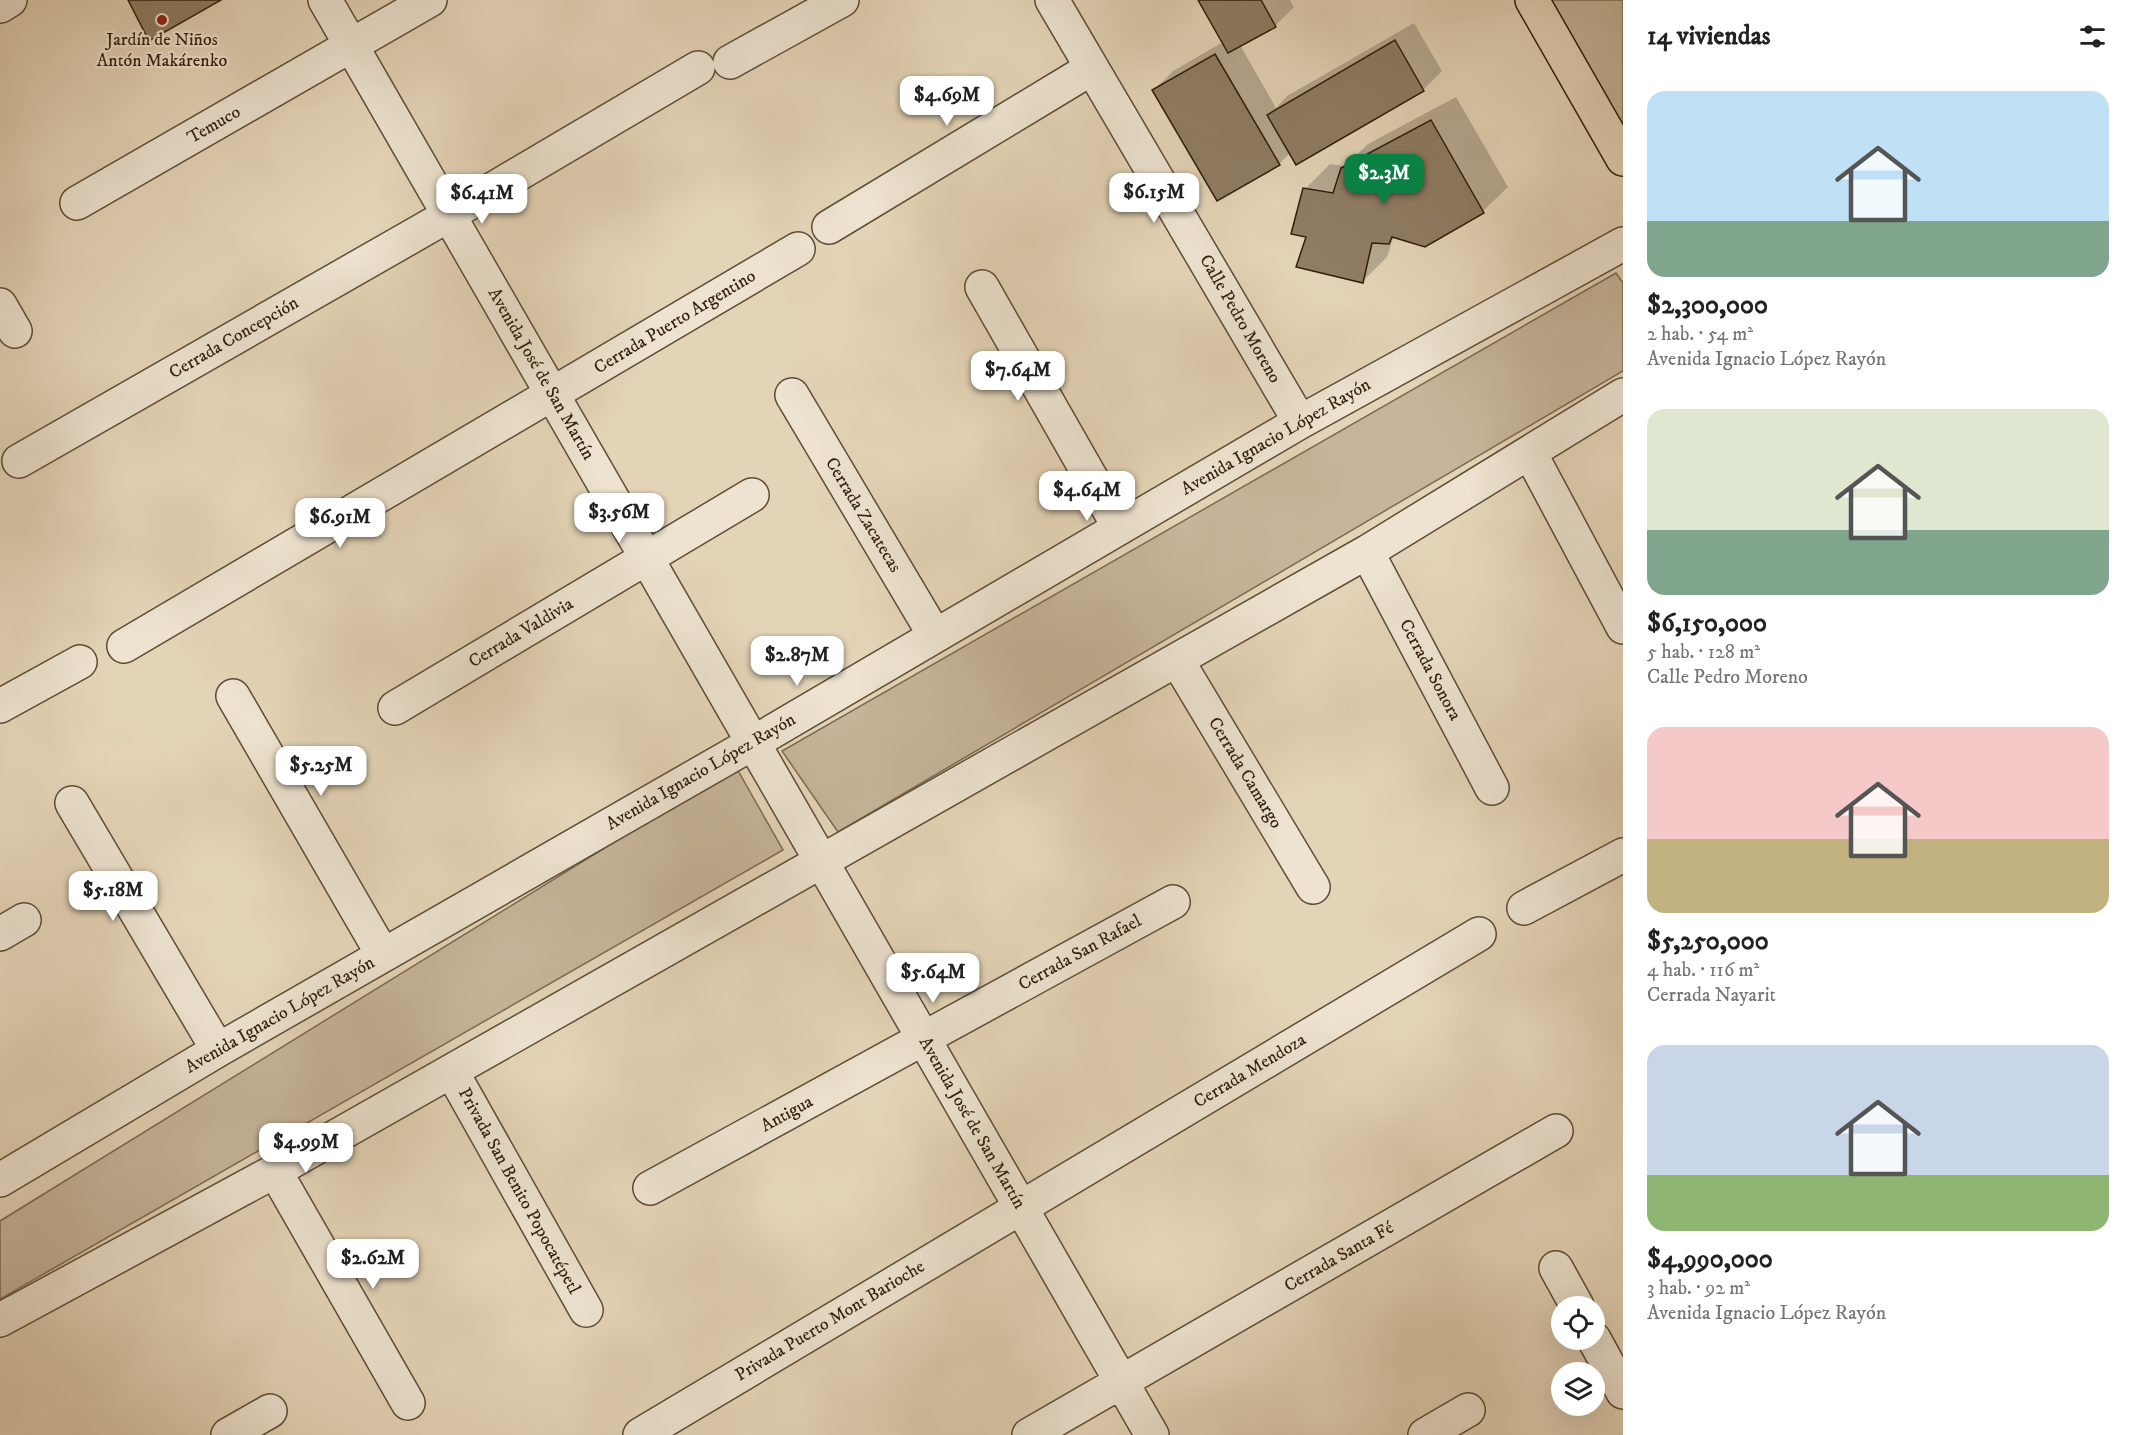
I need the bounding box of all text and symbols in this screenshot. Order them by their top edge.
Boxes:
marker: Jardín de Niños Antón Makárenko [155,13,169,27]
text: 14 viviendas [1647,20,1770,53]
icon: filters [2076,20,2109,53]
place label: Jardín de Niños Antón Makárenko [97,29,227,72]
pin: $4.69M [898,76,996,127]
text: $4.69M [914,83,980,108]
street label: Temuco [183,101,245,149]
icon: home [1824,130,1932,238]
pin: $2.3M [1342,154,1426,205]
text: $2.3M [1358,161,1410,186]
pin: $6.15M [1105,173,1203,224]
pin: $6.41M [433,174,531,225]
text: $6.15M [1123,180,1185,205]
text: $6.41M [450,181,514,206]
street label: Calle Pedro Moreno [1194,251,1286,387]
street label: Cerrada Puerto Argentino [590,265,760,379]
street label: Avenida José de San Martín [483,284,600,465]
text: $2,300,000 [1647,289,1768,322]
street label: Cerrada Concepción [165,292,303,384]
text: 2 hab. · 54 m² [1647,322,1753,347]
text: Avenida Ignacio López Rayón [1647,347,1886,372]
pin: $7.64M [969,351,1067,402]
text: $7.64M [985,358,1051,383]
street label: Avenida Ignacio López Rayón [1177,373,1375,500]
icon: home [1824,448,1932,556]
street label: Cerrada Zacatecas [820,454,906,576]
pin: $4.64M [1038,471,1136,522]
text: $4.64M [1053,478,1121,503]
pin: $3.56M [570,493,668,544]
pin: $6.91M [291,498,389,549]
text: $3.56M [588,500,650,525]
text: $6.91M [309,505,371,530]
street label: Cerrada Valdivia [465,593,578,673]
text: $6,150,000 [1647,607,1767,640]
street label: Cerrada Sonora [1394,616,1466,725]
pin: $2.87M [748,636,846,687]
text: 5 hab. · 128 m² [1647,640,1760,665]
text: $2.87M [765,643,829,668]
text: Calle Pedro Moreno [1647,665,1808,690]
street label: Avenida Ignacio López Rayón [602,708,800,835]
street label: Cerrada Camargo [1203,713,1287,833]
pin: $5.25M [272,746,370,797]
text: $5.25M [290,753,352,778]
icon: home [1824,766,1932,874]
pin: $5.18M [64,871,162,922]
text: $5.18M [83,878,143,903]
street label: Cerrada San Rafael [1015,910,1146,996]
text: $5,250,000 [1647,925,1769,958]
street label: Avenida Ignacio López Rayón [181,951,379,1078]
pin: $5.64M [884,953,982,1004]
text: 4 hab. · 116 m² [1647,958,1759,983]
text: $5.64M [900,960,966,985]
text: Cerrada Nayarit [1647,983,1776,1008]
street label: Cerrada Mendoza [1190,1029,1310,1113]
street label: Avenida José de San Martín [914,1033,1031,1214]
street label: Privada San Benito Popocatépetl [453,1084,585,1298]
icon: home [1824,1084,1932,1192]
street label: Antigua [757,1091,817,1137]
pin: $4.99M [257,1123,355,1174]
text: $4.99M [273,1130,339,1155]
street label: Cerrada Santa Fé [1280,1217,1398,1297]
pin: $2.62M [324,1239,422,1290]
text: $4,990,000 [1647,1243,1773,1276]
text: $2.62M [341,1246,405,1271]
street label: Privada Puerto Mont Barioche [731,1256,929,1386]
text: 3 hab. · 92 m² [1647,1276,1750,1301]
map controls [1551,1296,1605,1416]
button: locate [1551,1296,1605,1350]
text: Avenida Ignacio López Rayón [1647,1301,1886,1326]
button: layers [1551,1362,1605,1416]

